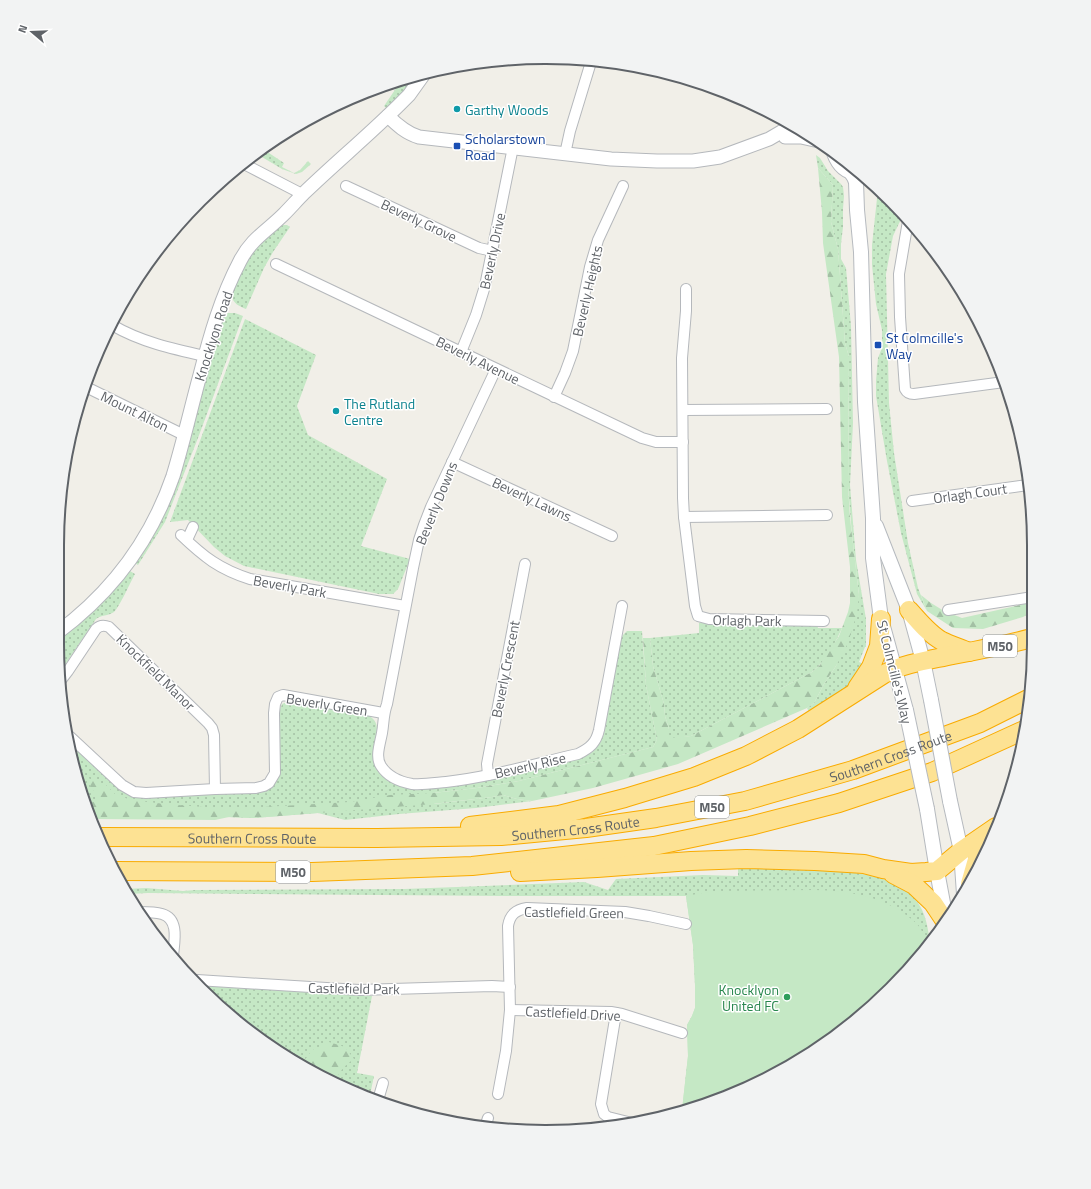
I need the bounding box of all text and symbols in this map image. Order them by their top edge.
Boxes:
north arrow [12,12,52,52]
text: N [14,23,31,35]
place label: Garthy Woods [465,99,549,120]
marker: Garthy Woods [452,104,462,114]
place label: Scholarstown Road [465,128,546,165]
marker: Scholarstown Road [452,141,462,151]
street label: Beverly Grove [378,193,460,247]
street label: Beverly Drive [474,211,510,291]
street label: Beverly Heights [566,243,608,339]
street label: Knocklyon Road [189,288,237,384]
place label: St Colmcille's Way [886,327,963,364]
street label: Beverly Avenue [433,331,523,389]
marker: St Colmcille's Way [873,340,883,350]
street label: Mount Alton [97,385,173,437]
place label: The Rutland Centre [344,393,415,430]
marker: The Rutland Centre [331,406,341,416]
street label: Beverly Downs [410,458,462,548]
street label: Beverly Lawns [489,471,575,527]
street label: Orlagh Court [932,477,1008,509]
street label: Beverly Park [252,569,329,603]
street label: Orlagh Park [712,609,782,631]
street label: St Colmcille's Way [872,618,918,726]
street label: Beverly Crescent [485,619,525,719]
street label: Knockfield Manor [112,629,200,715]
road number: M50 [983,635,1017,657]
street label: Beverly Green [285,687,369,721]
street label: Southern Cross Route [827,724,954,787]
street label: Beverly Rise [492,747,568,783]
road number: M50 [695,796,729,818]
street label: Southern Cross Route [511,810,641,845]
street label: Southern Cross Route [188,827,316,848]
road number: M50 [276,861,310,883]
street label: Castlefield Green [524,901,624,923]
street label: Castlefield Park [308,977,400,999]
place label: Knocklyon United FC [719,979,779,1016]
marker: Knocklyon United FC [782,992,792,1002]
street label: Castlefield Drive [525,1000,621,1026]

